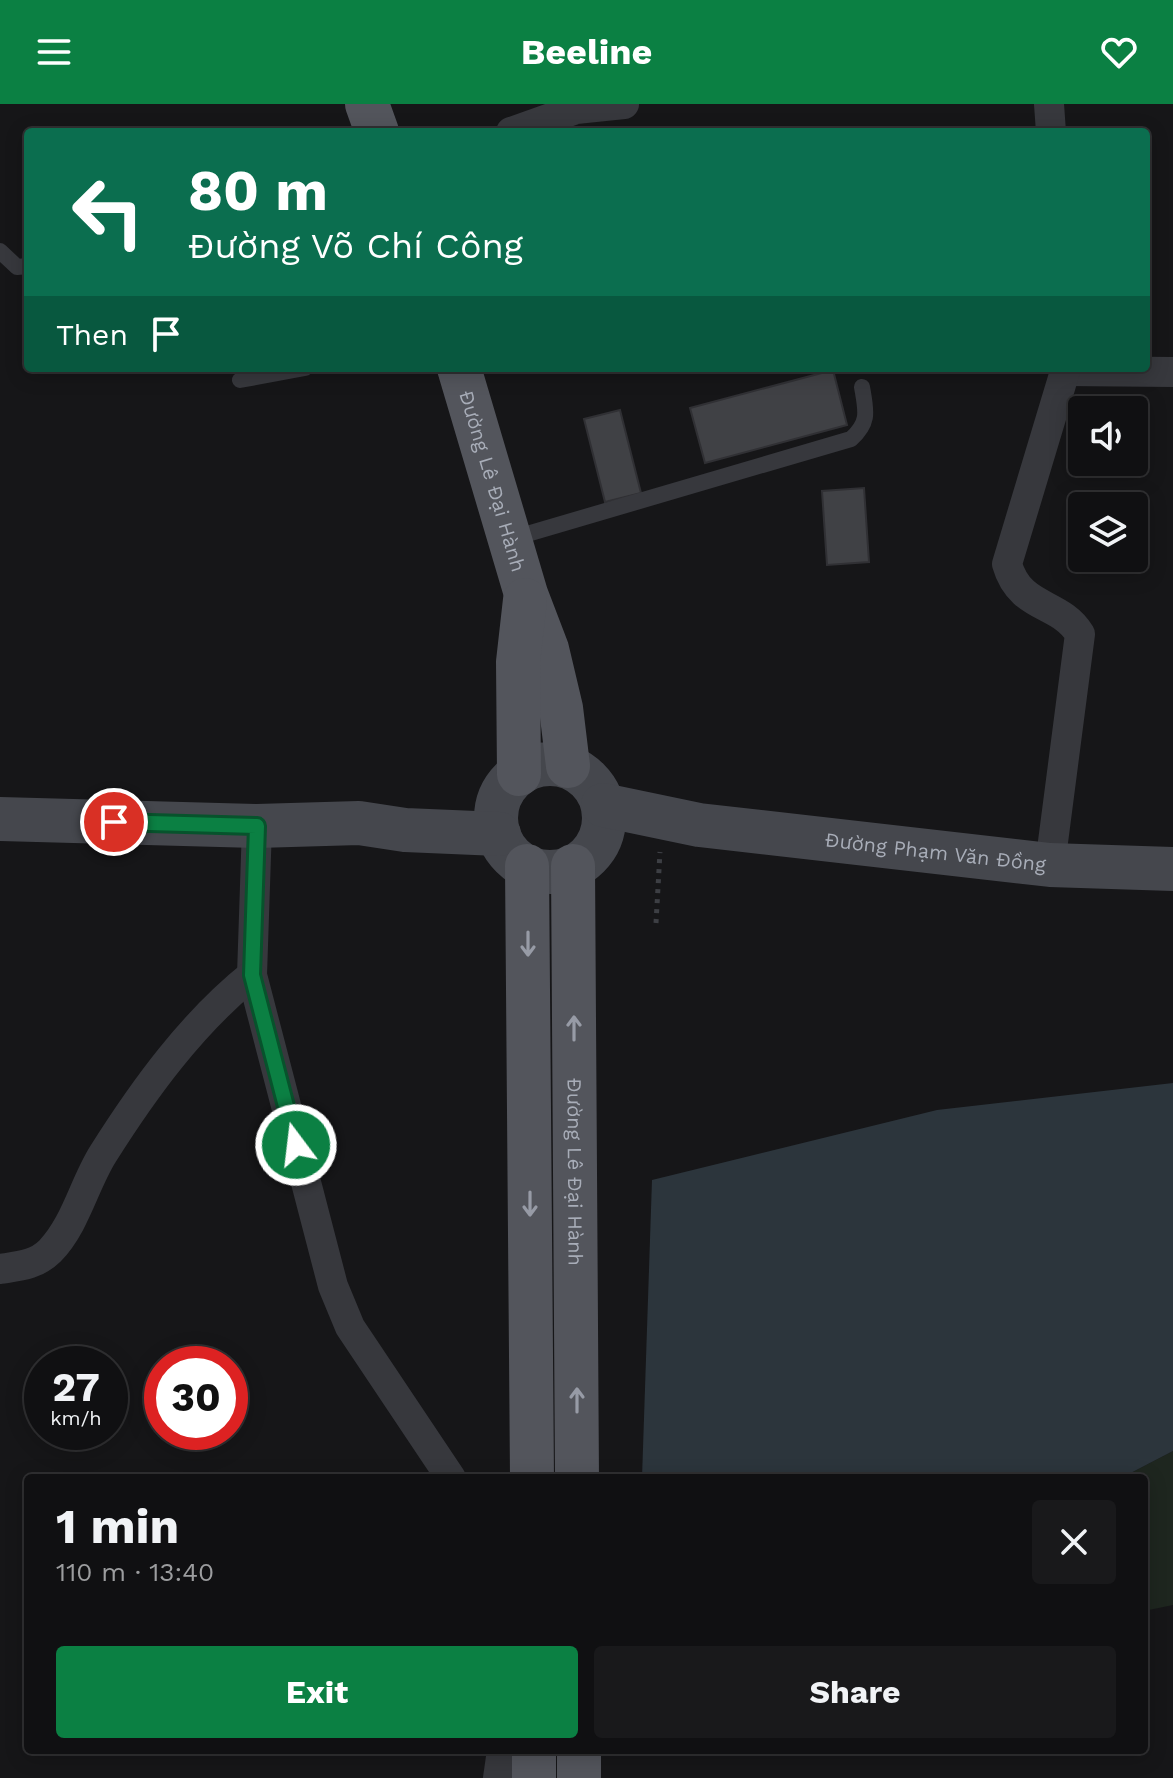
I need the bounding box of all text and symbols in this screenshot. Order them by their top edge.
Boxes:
icon: menu [32,30,76,74]
icon: heart [1097,30,1141,74]
text: Beeline [521,31,652,73]
text: 80 m [188,158,328,224]
icon: left [56,160,160,264]
text: Đường Võ Chí Công [188,225,523,267]
icon: arrive [144,312,188,356]
text: Then [56,317,128,352]
street label: Đường Lê Đại Hành [454,388,531,575]
map controls [1068,396,1148,572]
button: sound [1068,396,1148,476]
button: layers [1068,492,1148,572]
pin [80,788,148,856]
icon: arrive [92,800,136,844]
street label: Đường Phạm Văn Đồng [824,827,1047,876]
one-way arrow [520,930,536,957]
one-way arrow [566,1015,582,1042]
street label: Đường Lê Đại Hành [562,1078,588,1266]
position arrow [254,1103,338,1187]
one-way arrow [522,1190,538,1217]
speed limit sign: 30 [144,1346,248,1450]
text: 27 [52,1364,100,1411]
one-way arrow [569,1387,585,1414]
text: km/h [50,1406,102,1430]
text: 1 min [56,1498,179,1555]
button: close [1032,1500,1116,1584]
text: 110 m · 13:40 [56,1557,214,1587]
button: Exit [56,1646,578,1738]
button: Share [594,1646,1116,1738]

